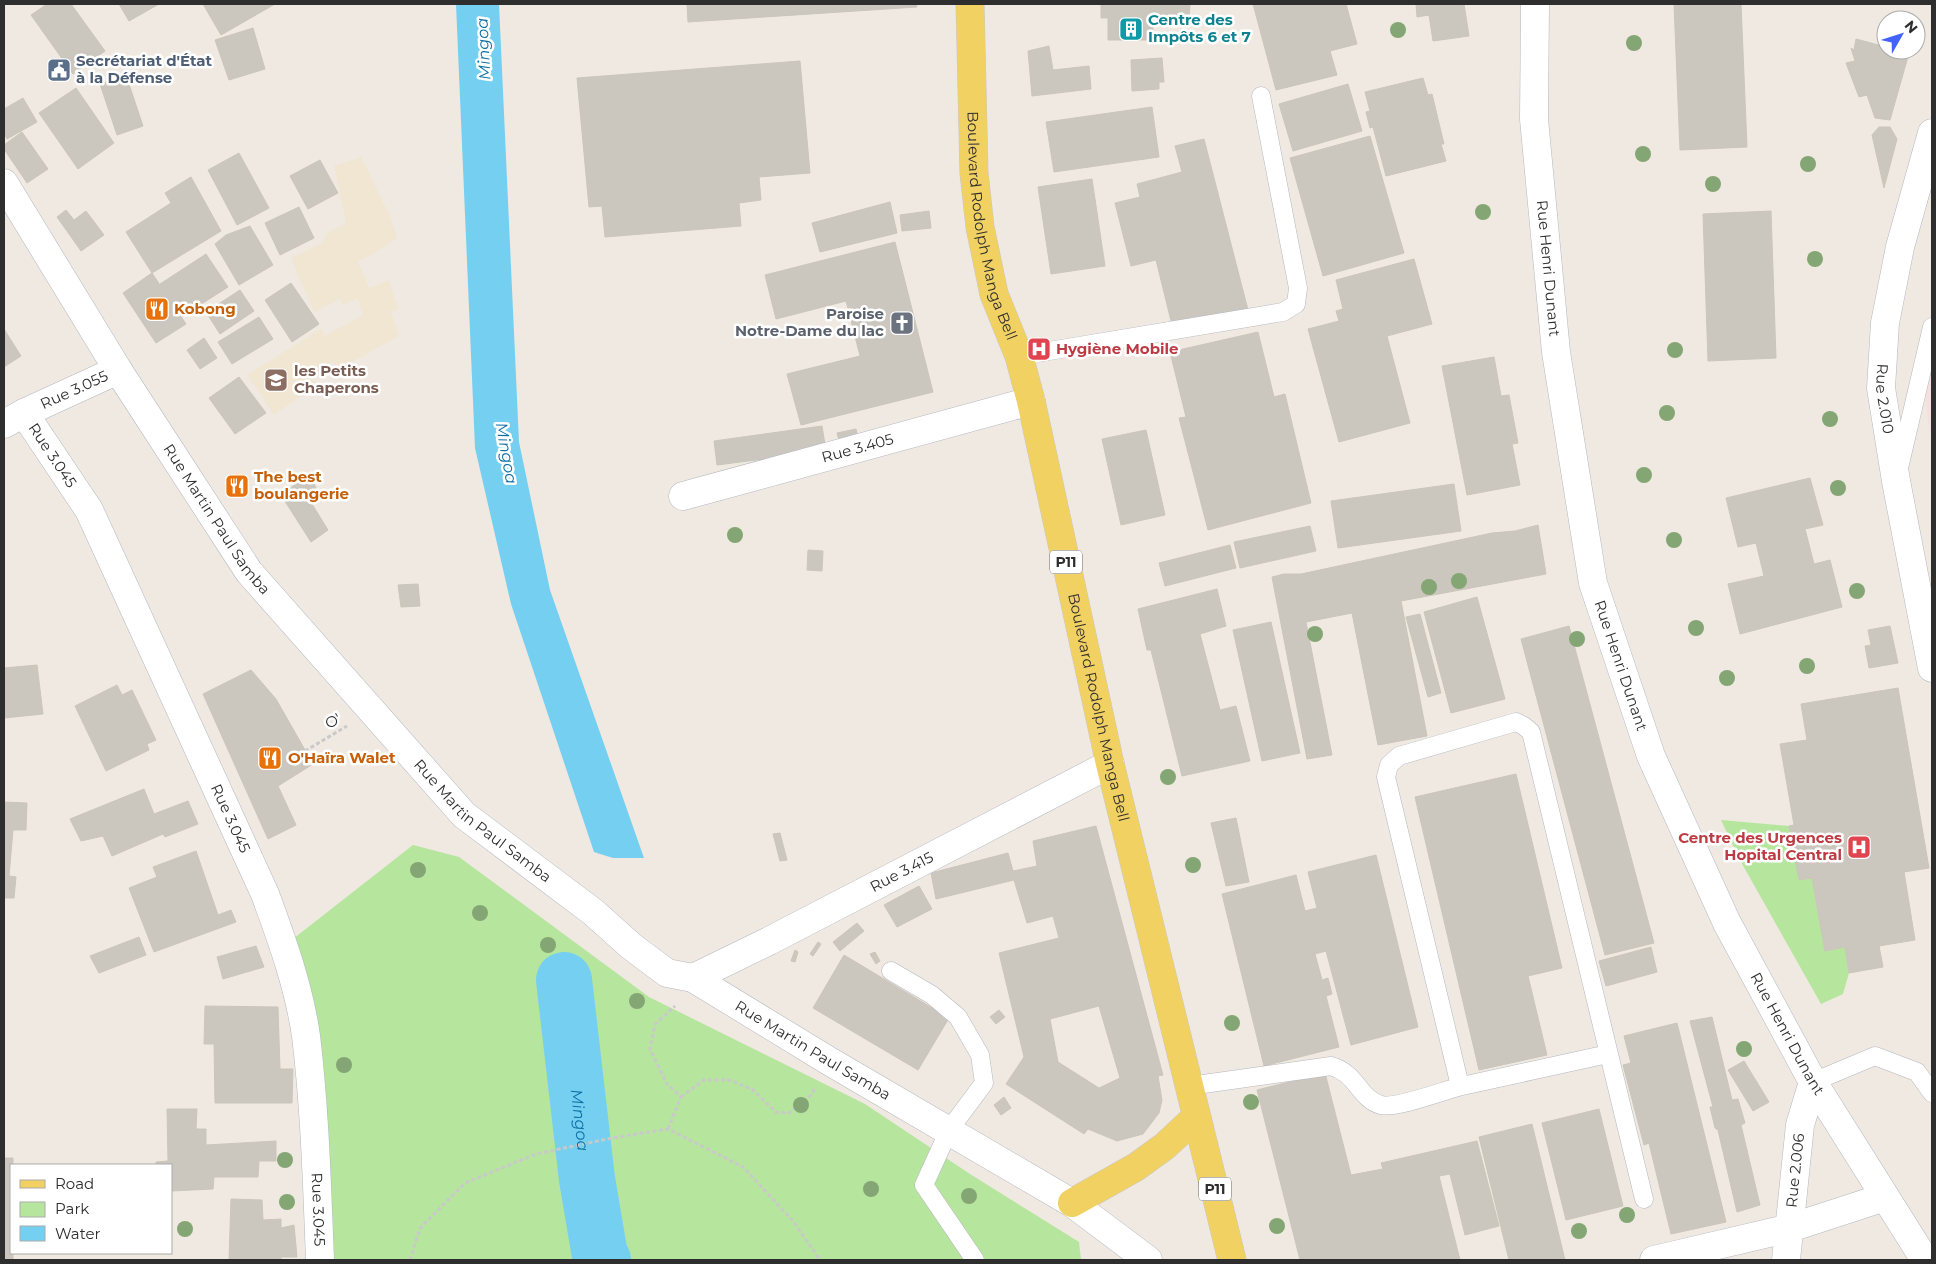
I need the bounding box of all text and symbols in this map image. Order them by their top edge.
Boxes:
place label: Centre des Impôts 6 et 7 [1148,10,1251,46]
north arrow [1876,10,1926,60]
building icon: Centre des Impôts 6 et 7 [1118,16,1144,42]
water label: Mingoa [472,17,495,81]
text: N [1901,17,1922,37]
place label: Secrétariat d'État à la Défense [76,51,212,87]
public building icon: Secrétariat d'État à la Défense [46,57,72,83]
street label: Boulevard Rodolph Manga Bell [964,111,1022,343]
street label: Rue Henri Dunant [1533,199,1564,337]
restaurant icon: Kobong [144,296,170,322]
place label: Kobong [174,299,236,318]
place label: Paroise Notre-Dame du lac [735,304,884,340]
church icon: Paroise Notre-Dame du lac [889,310,915,336]
hospital icon: Hygiène Mobile [1026,336,1052,362]
place label: Hygiène Mobile [1056,339,1178,358]
place label: les Petits Chaperons [294,361,379,397]
street label: Rue 2.010 [1872,363,1898,435]
street label: Rue 3.055 [37,366,111,413]
school or university icon: les Petits Chaperons [263,367,289,393]
street label: Rue 3.045 [24,419,81,491]
water label: Mingoa [492,421,521,486]
street label: Rue 3.405 [819,429,896,467]
street label: Rue Martin Paul Samba [159,440,275,598]
place label: The best boulangerie [254,467,349,503]
restaurant icon: The best boulangerie [224,473,250,499]
road number: P11 [1050,550,1082,574]
street label: Boulevard Rodolph Manga Bell [1064,591,1134,823]
street label: Rue Henri Dunant [1590,597,1652,733]
street label: O' [321,708,344,733]
restaurant icon: O'Haïra Walet [257,745,283,771]
place label: O'Haïra Walet [288,748,396,767]
street label: Rue Martin Paul Samba [410,755,555,886]
street label: Rue 3.045 [207,781,255,856]
place label: Centre des Urgences Hopital Central [1678,828,1842,864]
hospital icon: Centre des Urgences Hopital Central [1846,834,1872,860]
street label: Rue 3.415 [866,847,936,896]
street label: Rue Henri Dunant [1746,969,1829,1098]
street label: Rue Martin Paul Samba [732,996,894,1104]
water label: Mingoa [567,1088,593,1152]
street label: Rue 2.006 [1781,1132,1808,1209]
legend [10,1164,172,1254]
street label: Rue 3.045 [307,1172,329,1247]
text: Road [55,1174,94,1193]
road number: P11 [1199,1178,1231,1200]
text: Park [55,1199,89,1218]
text: Water [55,1224,101,1243]

